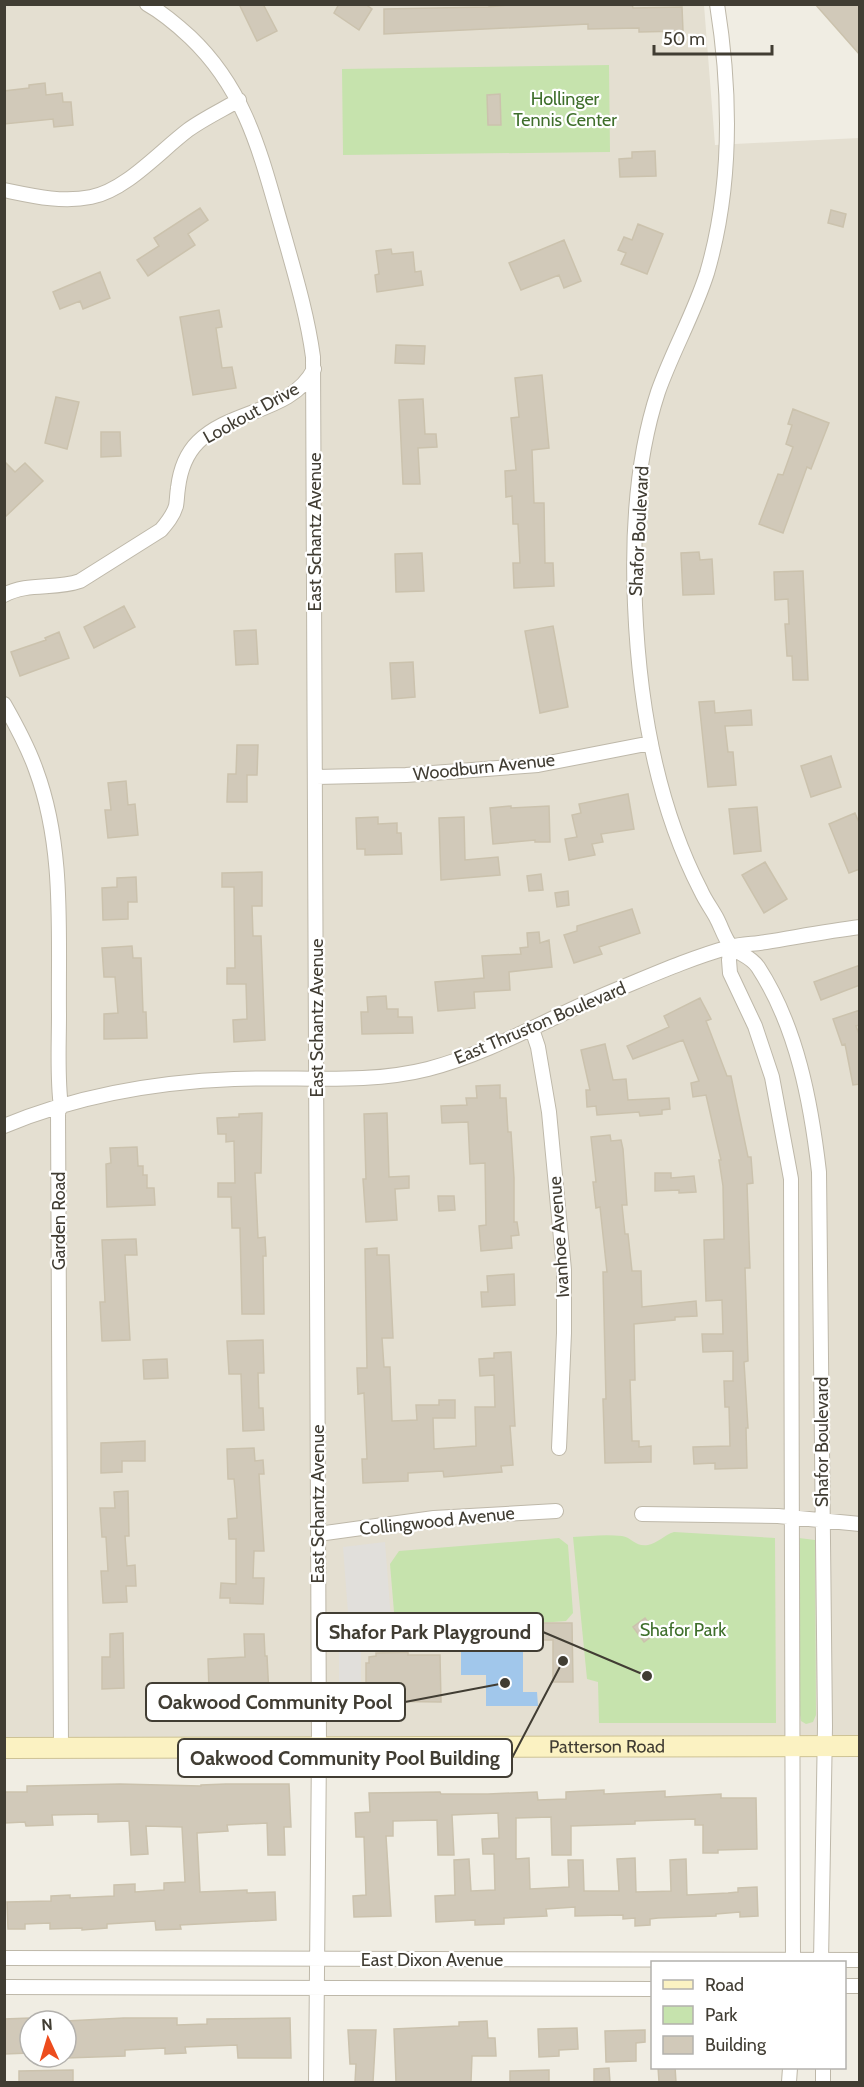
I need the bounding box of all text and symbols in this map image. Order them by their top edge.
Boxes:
scale bar [654,18,772,56]
text: 50 m [663,28,705,50]
park label: Hollinger Tennis Center [513,88,617,131]
street label: Lookout Drive [199,378,303,448]
street label: East Schantz Avenue [304,453,326,611]
street label: Shafor Boulevard [625,465,653,597]
street label: Woodburn Avenue [412,749,556,785]
street label: East Schantz Avenue [306,939,328,1097]
street label: East Thruston Boulevard [451,977,629,1069]
street label: Garden Road [48,1172,70,1270]
street label: Ivanhoe Avenue [544,1175,574,1299]
street label: Shafor Boulevard [811,1377,833,1507]
street label: East Schantz Avenue [307,1425,329,1583]
street label: Collingwood Avenue [358,1502,516,1540]
callout: Shafor Park Playground [317,1613,543,1651]
park label: Shafor Park [640,1619,727,1641]
text: Shafor Park Playground [329,1620,531,1644]
callout: Oakwood Community Pool [146,1683,405,1721]
text: Oakwood Community Pool [158,1690,392,1714]
street label: Patterson Road [549,1735,665,1758]
callout: Oakwood Community Pool Building [178,1739,512,1777]
text: Oakwood Community Pool Building [190,1746,500,1770]
street label: East Dixon Avenue [361,1949,503,1971]
legend [651,1961,846,2069]
text: Road [705,1974,744,1996]
text: Park [705,2004,738,2026]
north arrow [18,2009,78,2069]
text: N [41,2015,53,2034]
text: Building [705,2034,767,2056]

